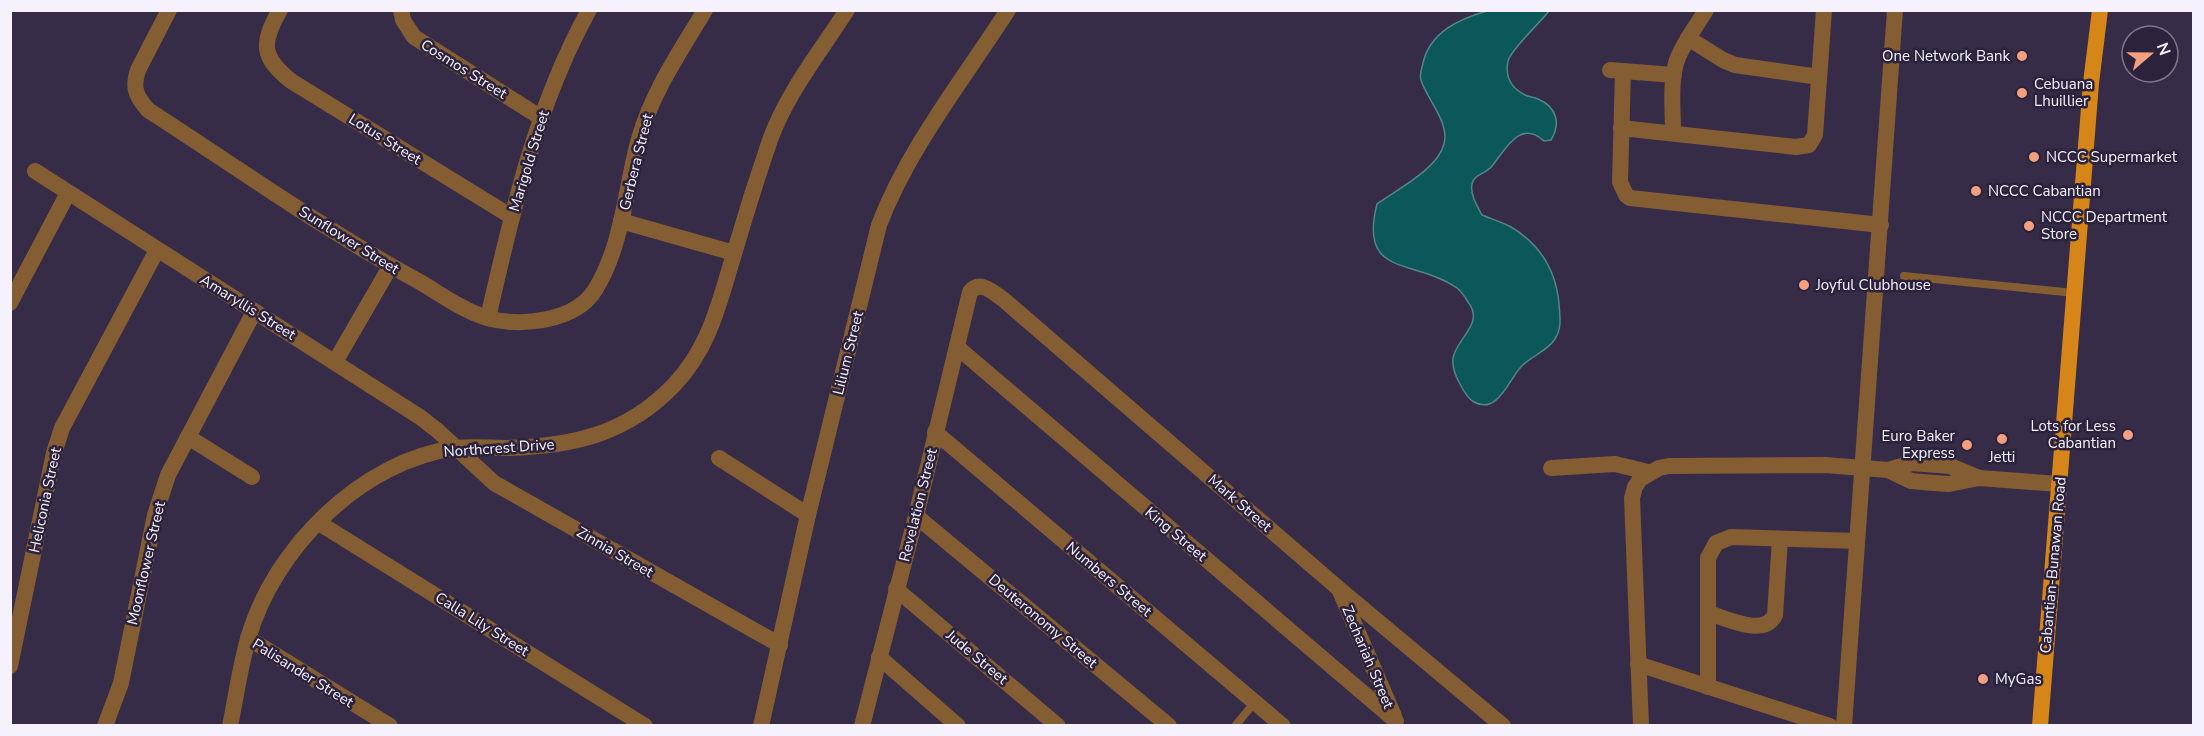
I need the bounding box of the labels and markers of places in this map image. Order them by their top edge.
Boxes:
place label: One Network Bank [1882,46,2010,66]
marker: One Network Bank [2015,49,2029,63]
place label: Cebuana Lhuillier [2034,74,2093,111]
marker: Cebuana Lhuillier [2015,86,2029,100]
place label: NCCC Supermarket [2046,147,2178,167]
marker: NCCC Supermarket [2027,150,2041,164]
place label: NCCC Cabantian [1988,181,2101,201]
marker: NCCC Cabantian [1969,184,1983,198]
place label: NCCC Department Store [2041,207,2168,244]
marker: NCCC Department Store [2022,219,2036,233]
place label: Joyful Clubhouse [1815,275,1931,295]
marker: Joyful Clubhouse [1797,278,1811,292]
place label: Lots for Less Cabantian [2031,416,2116,453]
place label: Euro Baker Express [1882,426,1956,463]
marker: Lots for Less Cabantian [2121,428,2135,442]
marker: Jetti [1995,432,2009,446]
marker: Euro Baker Express [1960,438,1974,452]
place label: Jetti [1988,447,2015,467]
place label: MyGas [1995,669,2042,689]
marker: MyGas [1976,672,1990,686]

